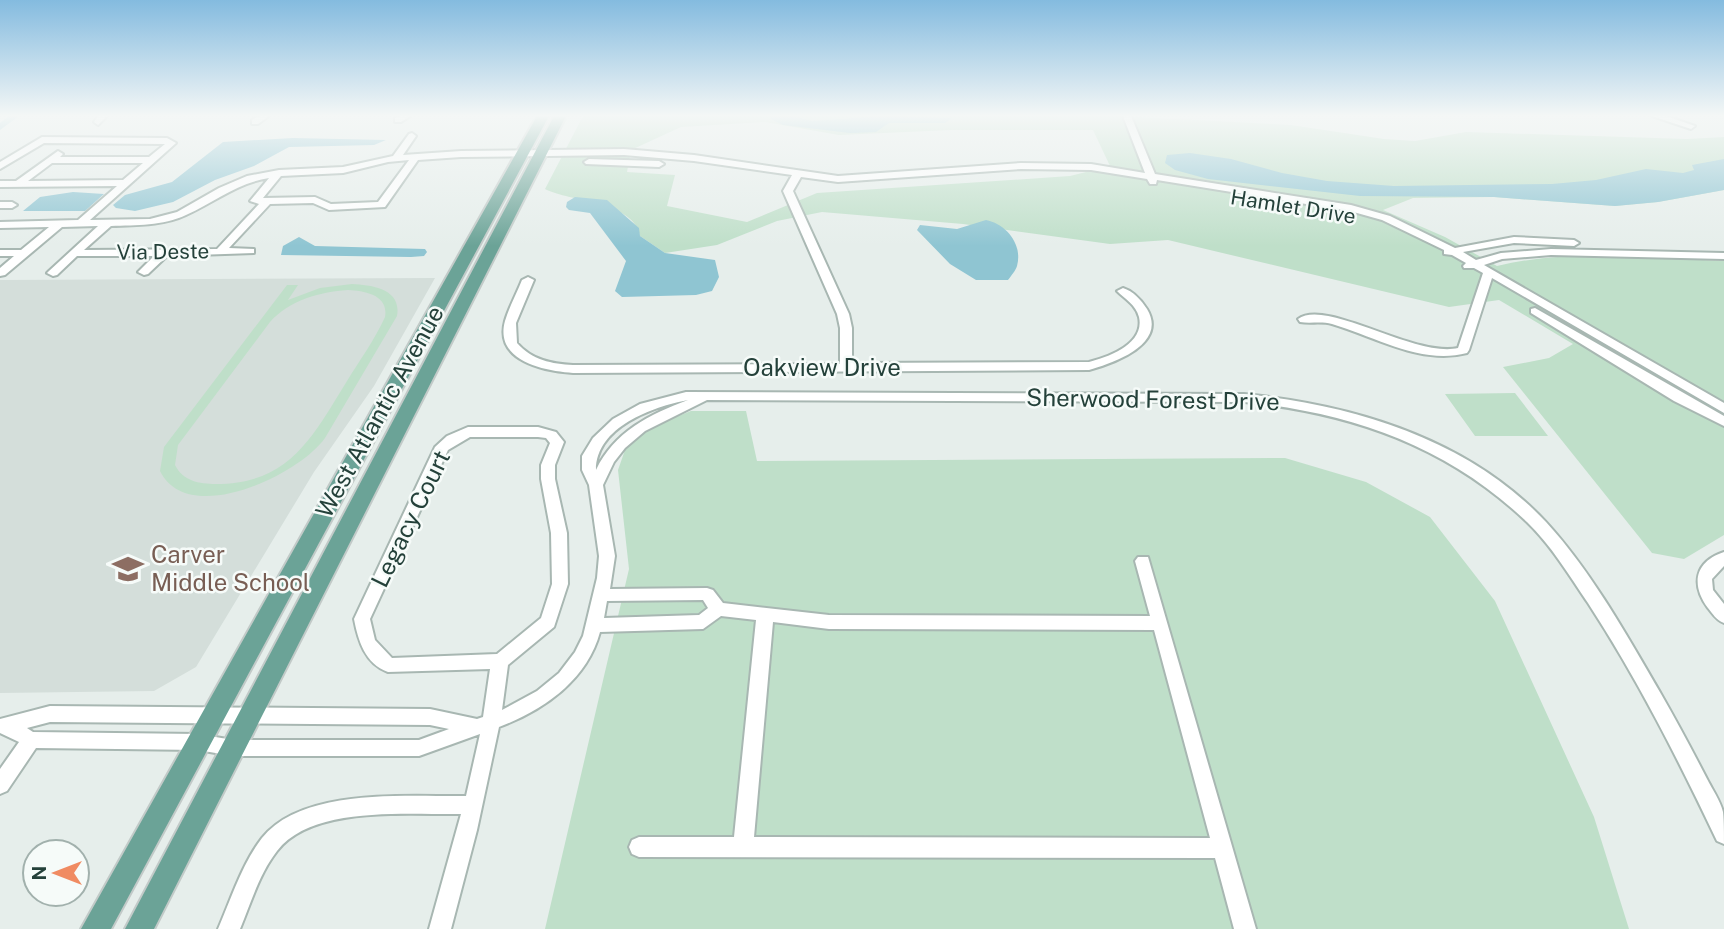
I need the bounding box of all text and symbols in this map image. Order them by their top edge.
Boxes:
street label: Hamlet Drive [1229,184,1358,229]
street label: Via Deste [116,238,210,265]
street label: West Atlantic Avenue [309,301,449,522]
street label: Oakview Drive [743,353,901,381]
street label: Sherwood Forest Drive [1026,383,1280,415]
street label: Legacy Court [365,446,455,592]
place label: Carver Middle School [151,540,310,596]
school or university icon: Carver Middle School [111,552,145,586]
north arrow [21,838,91,908]
text: N [28,866,50,880]

